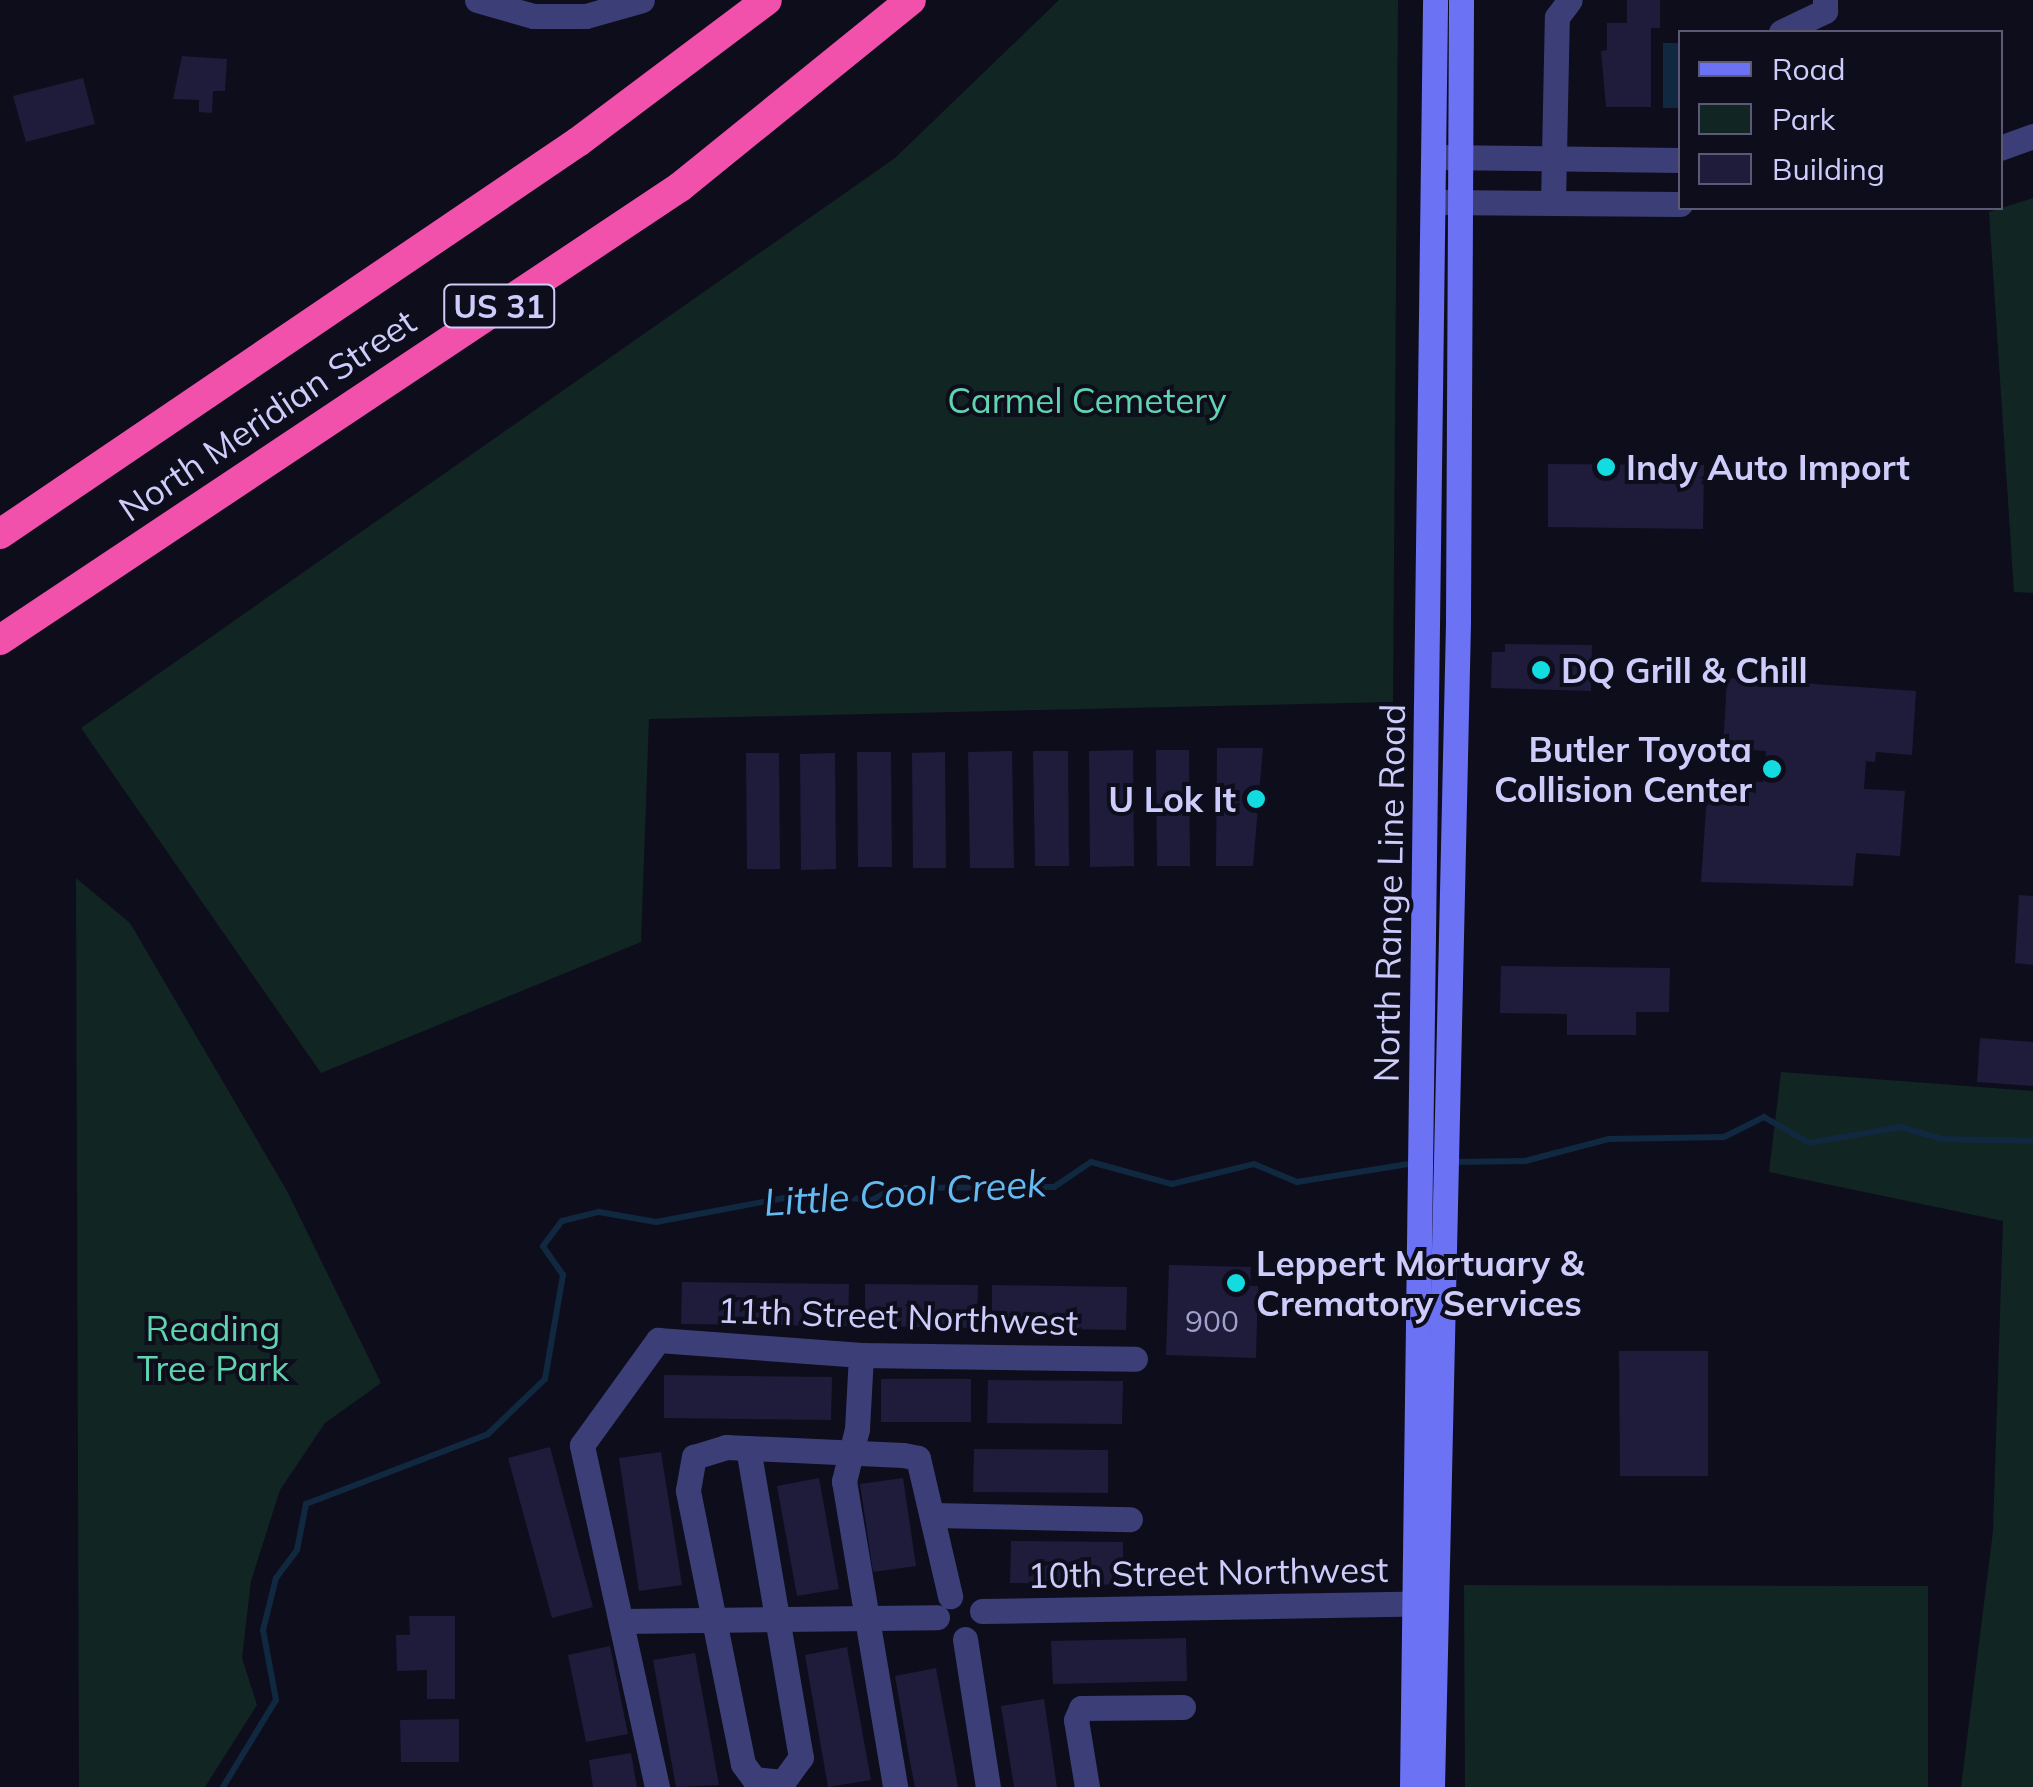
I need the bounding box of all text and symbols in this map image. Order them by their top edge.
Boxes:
legend [1678,30,2003,210]
text: Road [1772,50,1846,88]
text: Park [1772,100,1835,138]
text: Building [1772,150,1885,188]
road number: US 31 [442,279,556,333]
street label: North Meridian Street [111,300,423,530]
park label: Carmel Cemetery [947,379,1227,421]
place label: Indy Auto Import [1626,446,1910,488]
marker: Indy Auto Import [1595,456,1617,478]
place label: DQ Grill & Chill [1561,649,1808,691]
marker: DQ Grill & Chill [1530,659,1552,681]
street label: North Range Line Road [1365,703,1413,1083]
place label: Butler Toyota Collision Center [1494,728,1752,810]
marker: Butler Toyota Collision Center [1761,758,1783,780]
place label: U Lok It [1108,778,1236,820]
marker: U Lok It [1245,788,1267,810]
water label: Little Cool Creek [762,1160,1048,1226]
place label: Leppert Mortuary & Crematory Services [1256,1242,1584,1324]
marker: Leppert Mortuary & Crematory Services [1225,1272,1247,1294]
street label: 11th Street Northwest [717,1289,1079,1343]
house number: 900 [1185,1303,1239,1339]
park label: Reading Tree Park [137,1307,289,1389]
street label: 10th Street Northwest [1027,1548,1389,1596]

